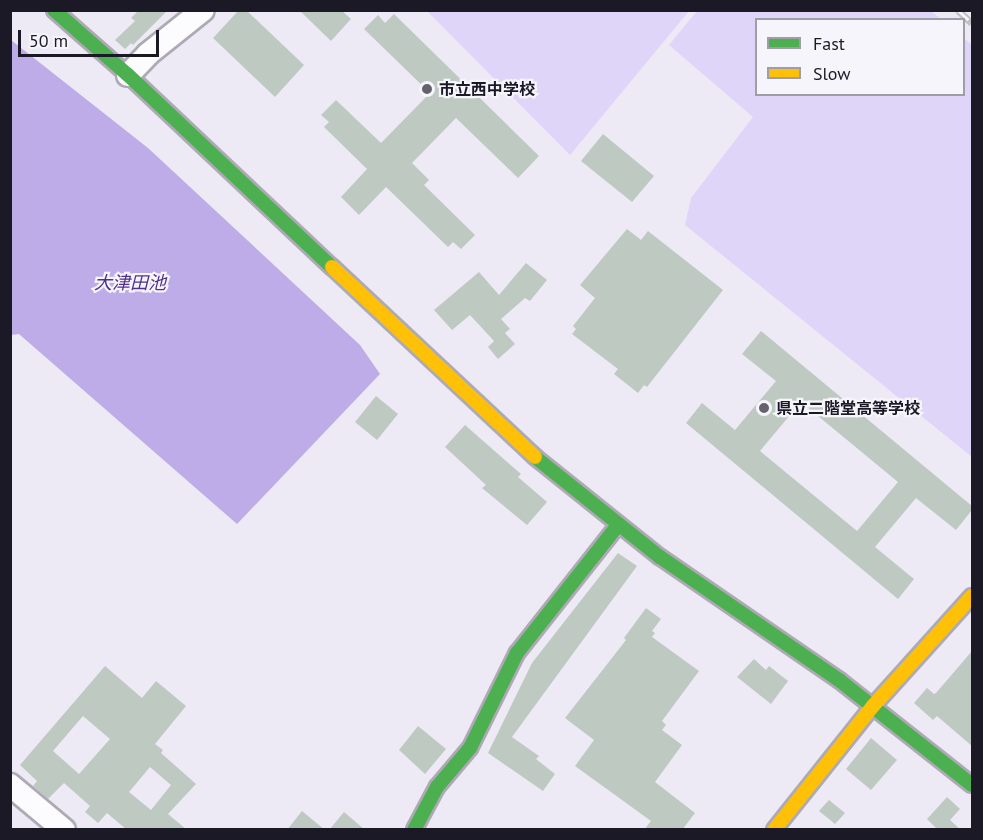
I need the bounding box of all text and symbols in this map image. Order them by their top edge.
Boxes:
scale bar [21,18,162,56]
legend [755,18,965,96]
text: 50 m [29,29,68,52]
text: Fast [813,32,845,55]
text: Slow [813,62,851,85]
place label: 市立西中学校 [439,79,535,99]
marker: 市立西中学校 [420,82,434,96]
water label: 大津田池 [94,272,166,294]
place label: 県立二階堂高等学校 [776,398,920,418]
marker: 県立二階堂高等学校 [757,401,771,415]

